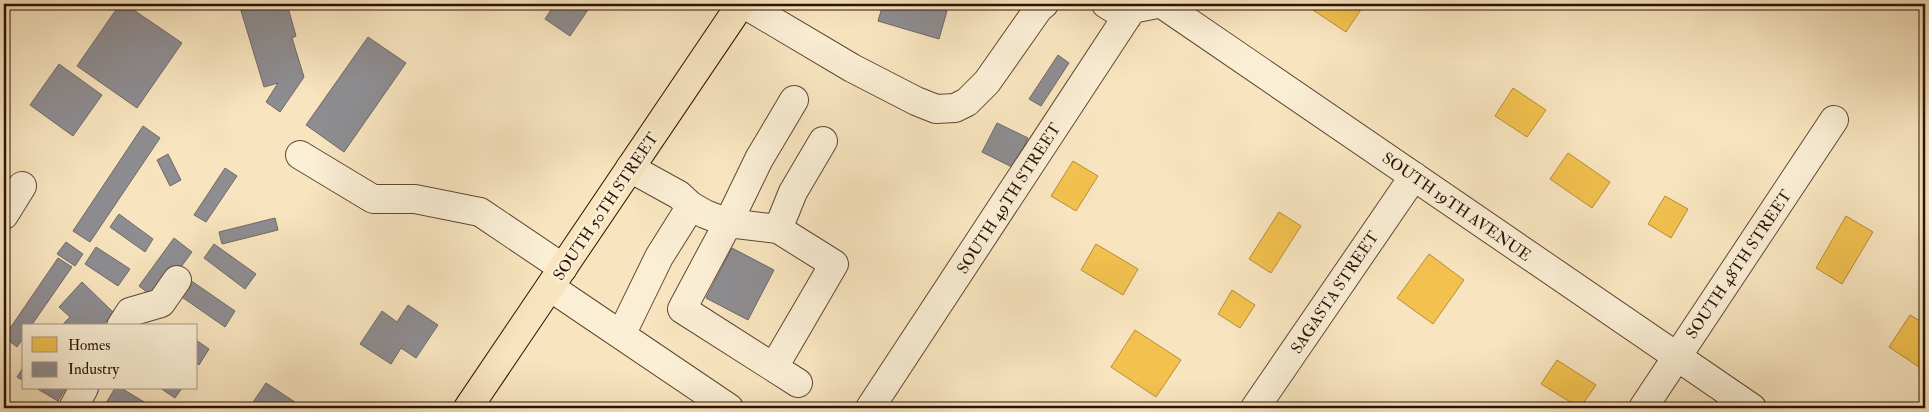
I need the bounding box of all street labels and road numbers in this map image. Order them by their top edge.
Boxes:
street label: SOUTH 49TH STREET [953,119,1065,278]
street label: SOUTH 50TH STREET [549,129,663,284]
street label: SOUTH 19TH AVENUE [1378,148,1535,266]
street label: SOUTH 48TH STREET [1682,186,1796,343]
street label: SAGASTA STREET [1286,227,1383,358]

